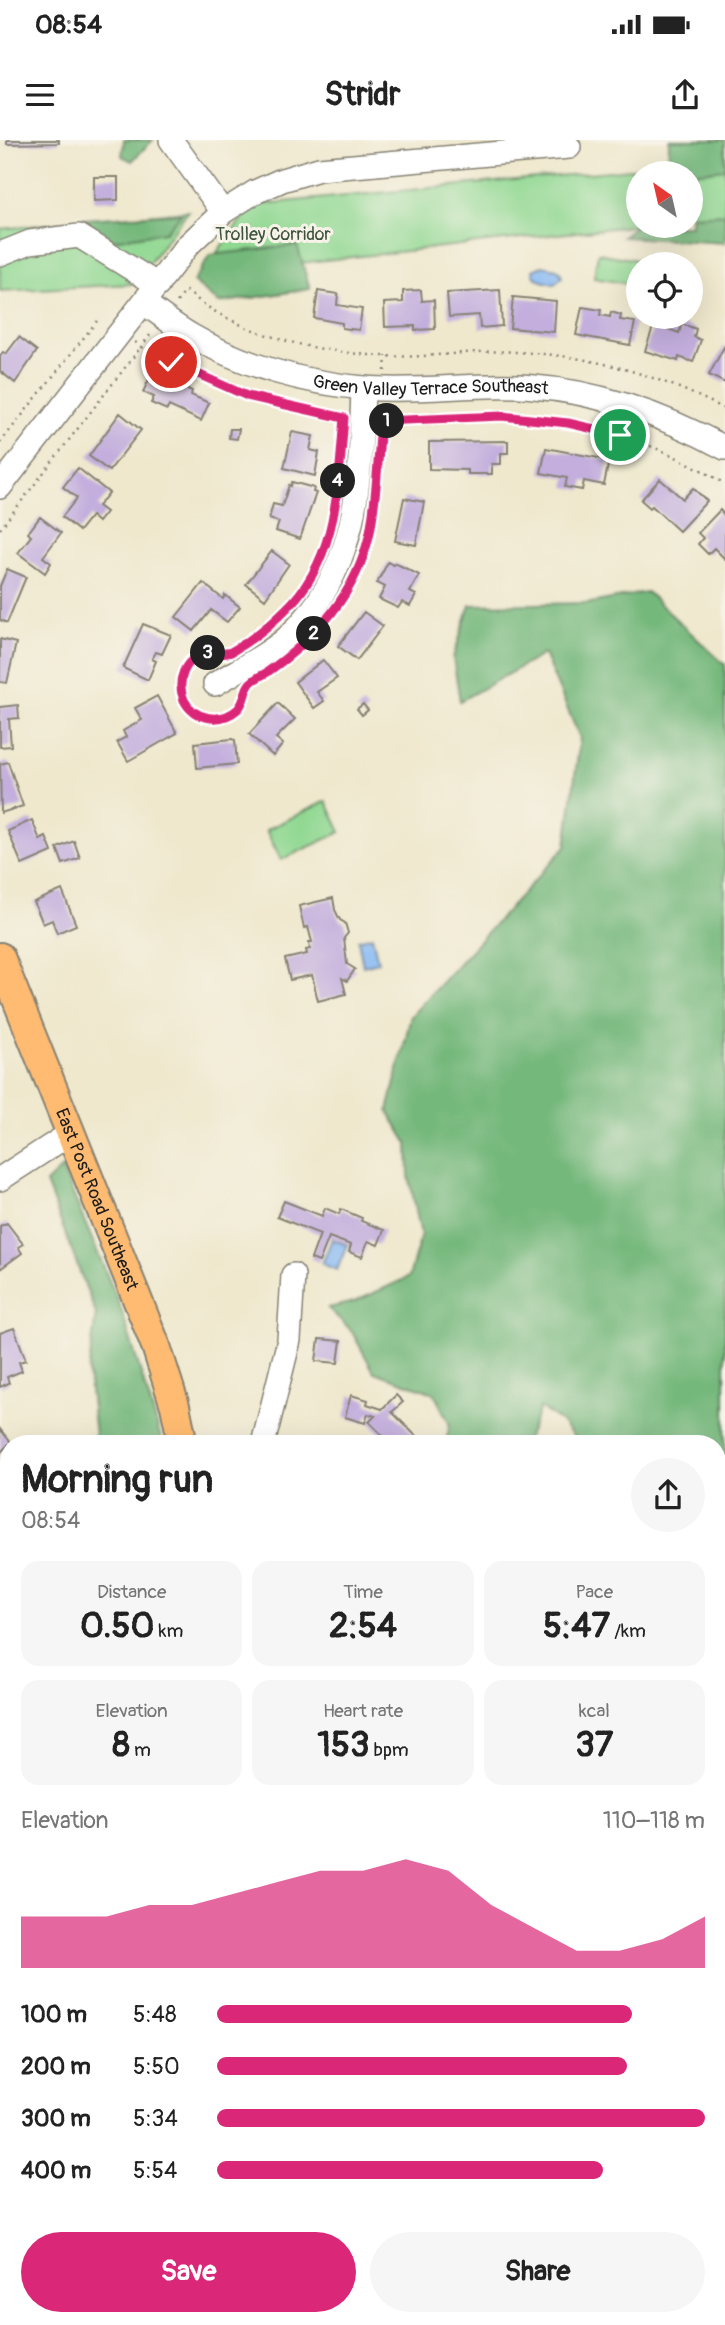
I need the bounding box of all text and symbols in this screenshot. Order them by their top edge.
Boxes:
text: 08:54 [35,9,102,41]
text: Stridr [325,75,400,115]
icon: menu [21,76,59,114]
icon: share [666,76,704,114]
north arrow [626,161,704,238]
map controls [626,161,703,329]
park label: Trolley Corridor [215,223,331,246]
button: locate [626,252,703,329]
pin [141,332,201,392]
icon: check [152,343,190,381]
street label: Green Valley Terrace Southeast [311,369,551,401]
pin: 1 [370,404,404,438]
pin [590,405,650,465]
text: 1 [383,408,390,432]
icon: arrive [601,416,639,454]
pin: 4 [320,464,356,498]
text: 4 [332,468,343,492]
pin: 2 [296,616,332,652]
text: 2 [308,621,319,645]
pin: 3 [190,636,226,670]
text: 3 [202,640,213,664]
street label: East Post Road Southeast [50,1105,144,1294]
text: Morning run [21,1456,213,1504]
button: share [631,1458,705,1532]
text: 08:54 [21,1506,80,1535]
text: Distance [97,1580,166,1604]
text: Time [343,1580,383,1604]
text: Pace [576,1580,613,1604]
text: 0.50 [80,1604,154,1648]
text: 2:54 [329,1604,397,1648]
text: 5:47 [543,1604,610,1648]
text: km [154,1619,183,1643]
text: /km [610,1619,646,1643]
text: Elevation [95,1699,168,1723]
text: Heart rate [323,1699,403,1723]
text: kcal [579,1699,610,1723]
text: 8 [112,1723,130,1767]
text: 153 [317,1723,369,1767]
text: 37 [575,1723,613,1767]
text: m [130,1738,151,1762]
text: bpm [369,1738,409,1762]
text: Elevation [21,1806,109,1835]
text: 110–118 m [603,1806,705,1835]
text: 100 m [21,2000,87,2029]
text: 5:48 [133,2000,177,2029]
text: 200 m [21,2052,91,2081]
text: 5:50 [133,2052,180,2081]
text: 300 m [21,2104,91,2133]
text: 5:34 [133,2104,178,2133]
text: 400 m [21,2156,91,2185]
text: 5:54 [133,2156,177,2185]
button: Save [21,2232,356,2312]
button: Share [370,2232,705,2312]

